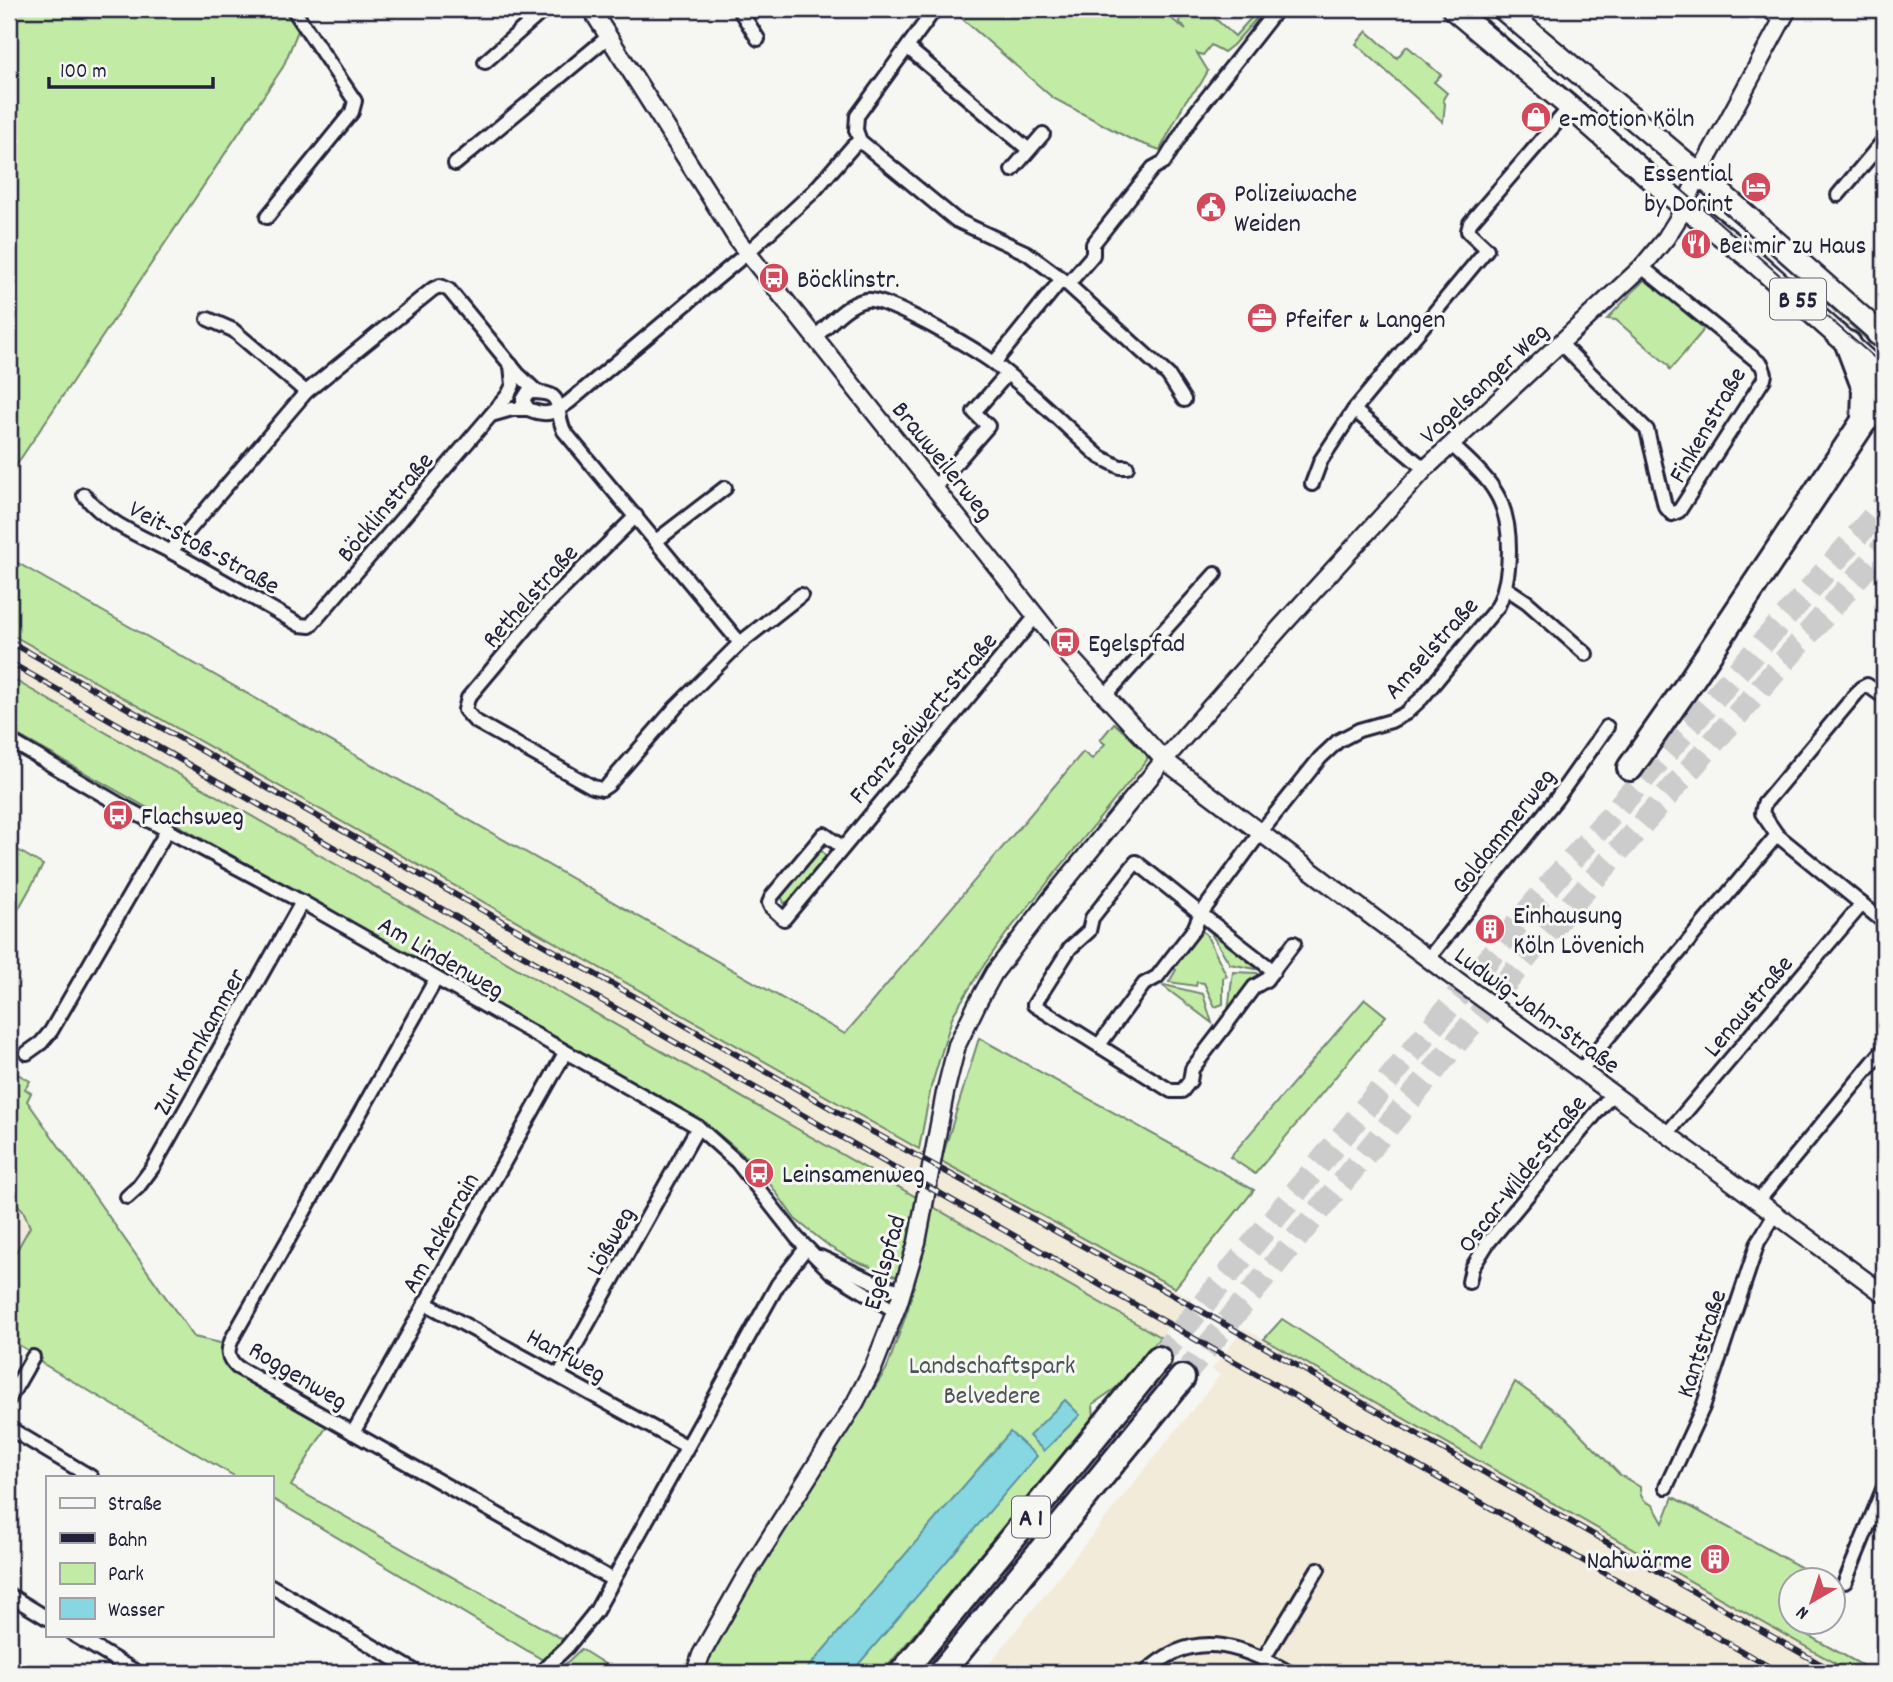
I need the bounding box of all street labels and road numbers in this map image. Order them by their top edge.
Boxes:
road number: B 55 [1770,278,1826,320]
street label: Vogelsanger Weg [1413,315,1558,454]
street label: Finkenstraße [1661,361,1757,491]
street label: Brauweilerweg [881,394,1001,530]
street label: Böcklinstraße [329,445,444,572]
street label: Veit-Stoß-Straße [121,492,286,606]
street label: Rethelstraße [475,537,589,658]
street label: Amselstraße [1376,590,1489,709]
street label: Franz-Seiwert-Straße [841,625,1008,813]
street label: Goldammerweg [1443,761,1566,903]
street label: Am Lindenweg [370,908,510,1010]
street label: Ludwig-Jahn-Straße [1445,939,1626,1085]
street label: Lenaustraße [1696,948,1804,1067]
street label: Zur Kornkammer [145,962,257,1123]
street label: Oscar-Wilde-Straße [1450,1088,1597,1262]
street label: Am Ackerrain [394,1167,490,1301]
street label: Lößweg [578,1200,646,1283]
street label: Egelspfad [855,1211,918,1315]
street label: Kantstraße [1668,1285,1738,1403]
street label: Hanfweg [519,1320,612,1394]
street label: Roggenweg [241,1333,354,1421]
road number: A 1 [1012,1497,1050,1538]

